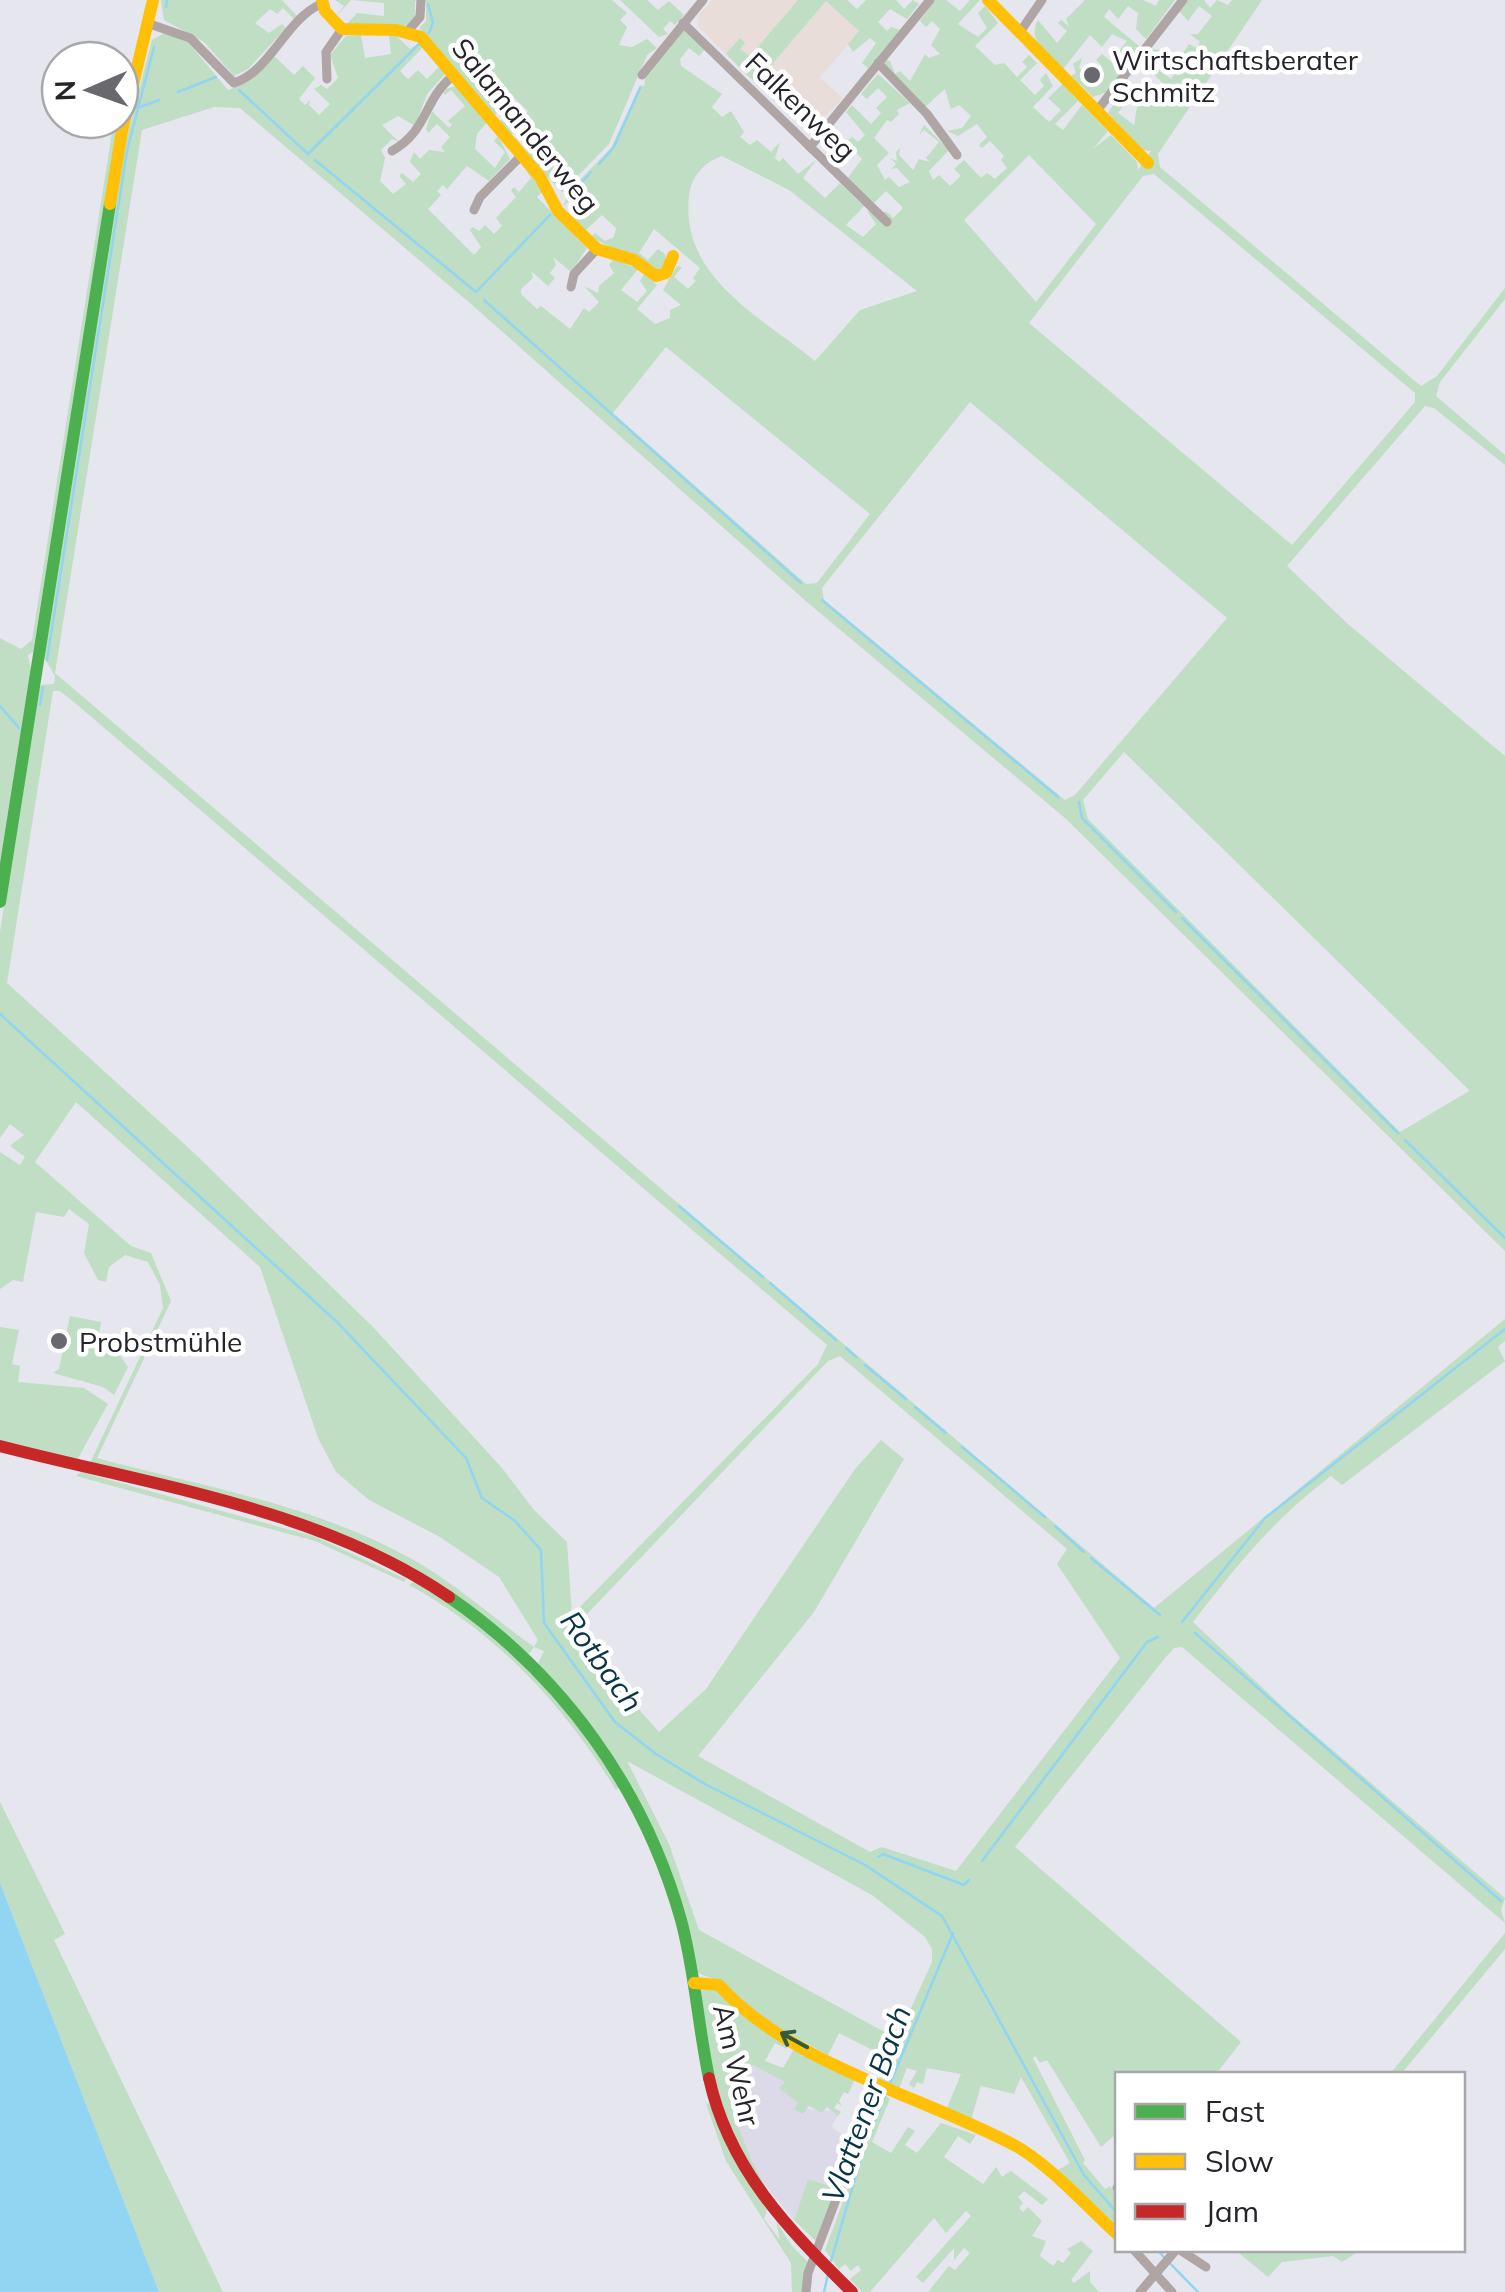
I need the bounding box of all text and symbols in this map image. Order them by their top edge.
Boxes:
street label: Salamanderweg [445,31,607,219]
north arrow [40,40,140,140]
place label: Wirtschaftsberater Schmitz [1112,42,1359,109]
street label: Falkenweg [738,45,864,167]
marker: Wirtschaftsberater Schmitz [1081,64,1103,86]
text: N [47,80,82,102]
place label: Probstmühle [79,1324,242,1359]
marker: Probstmühle [48,1330,70,1352]
water label: Rotbach [552,1603,652,1719]
street label: Am Wehr [706,2001,768,2130]
water label: Vlattener Bach [813,2001,919,2207]
one-way arrow [780,2030,809,2050]
legend [1115,2072,1465,2252]
text: Fast [1205,2092,1265,2130]
text: Slow [1205,2142,1274,2180]
text: Jam [1205,2192,1259,2230]

